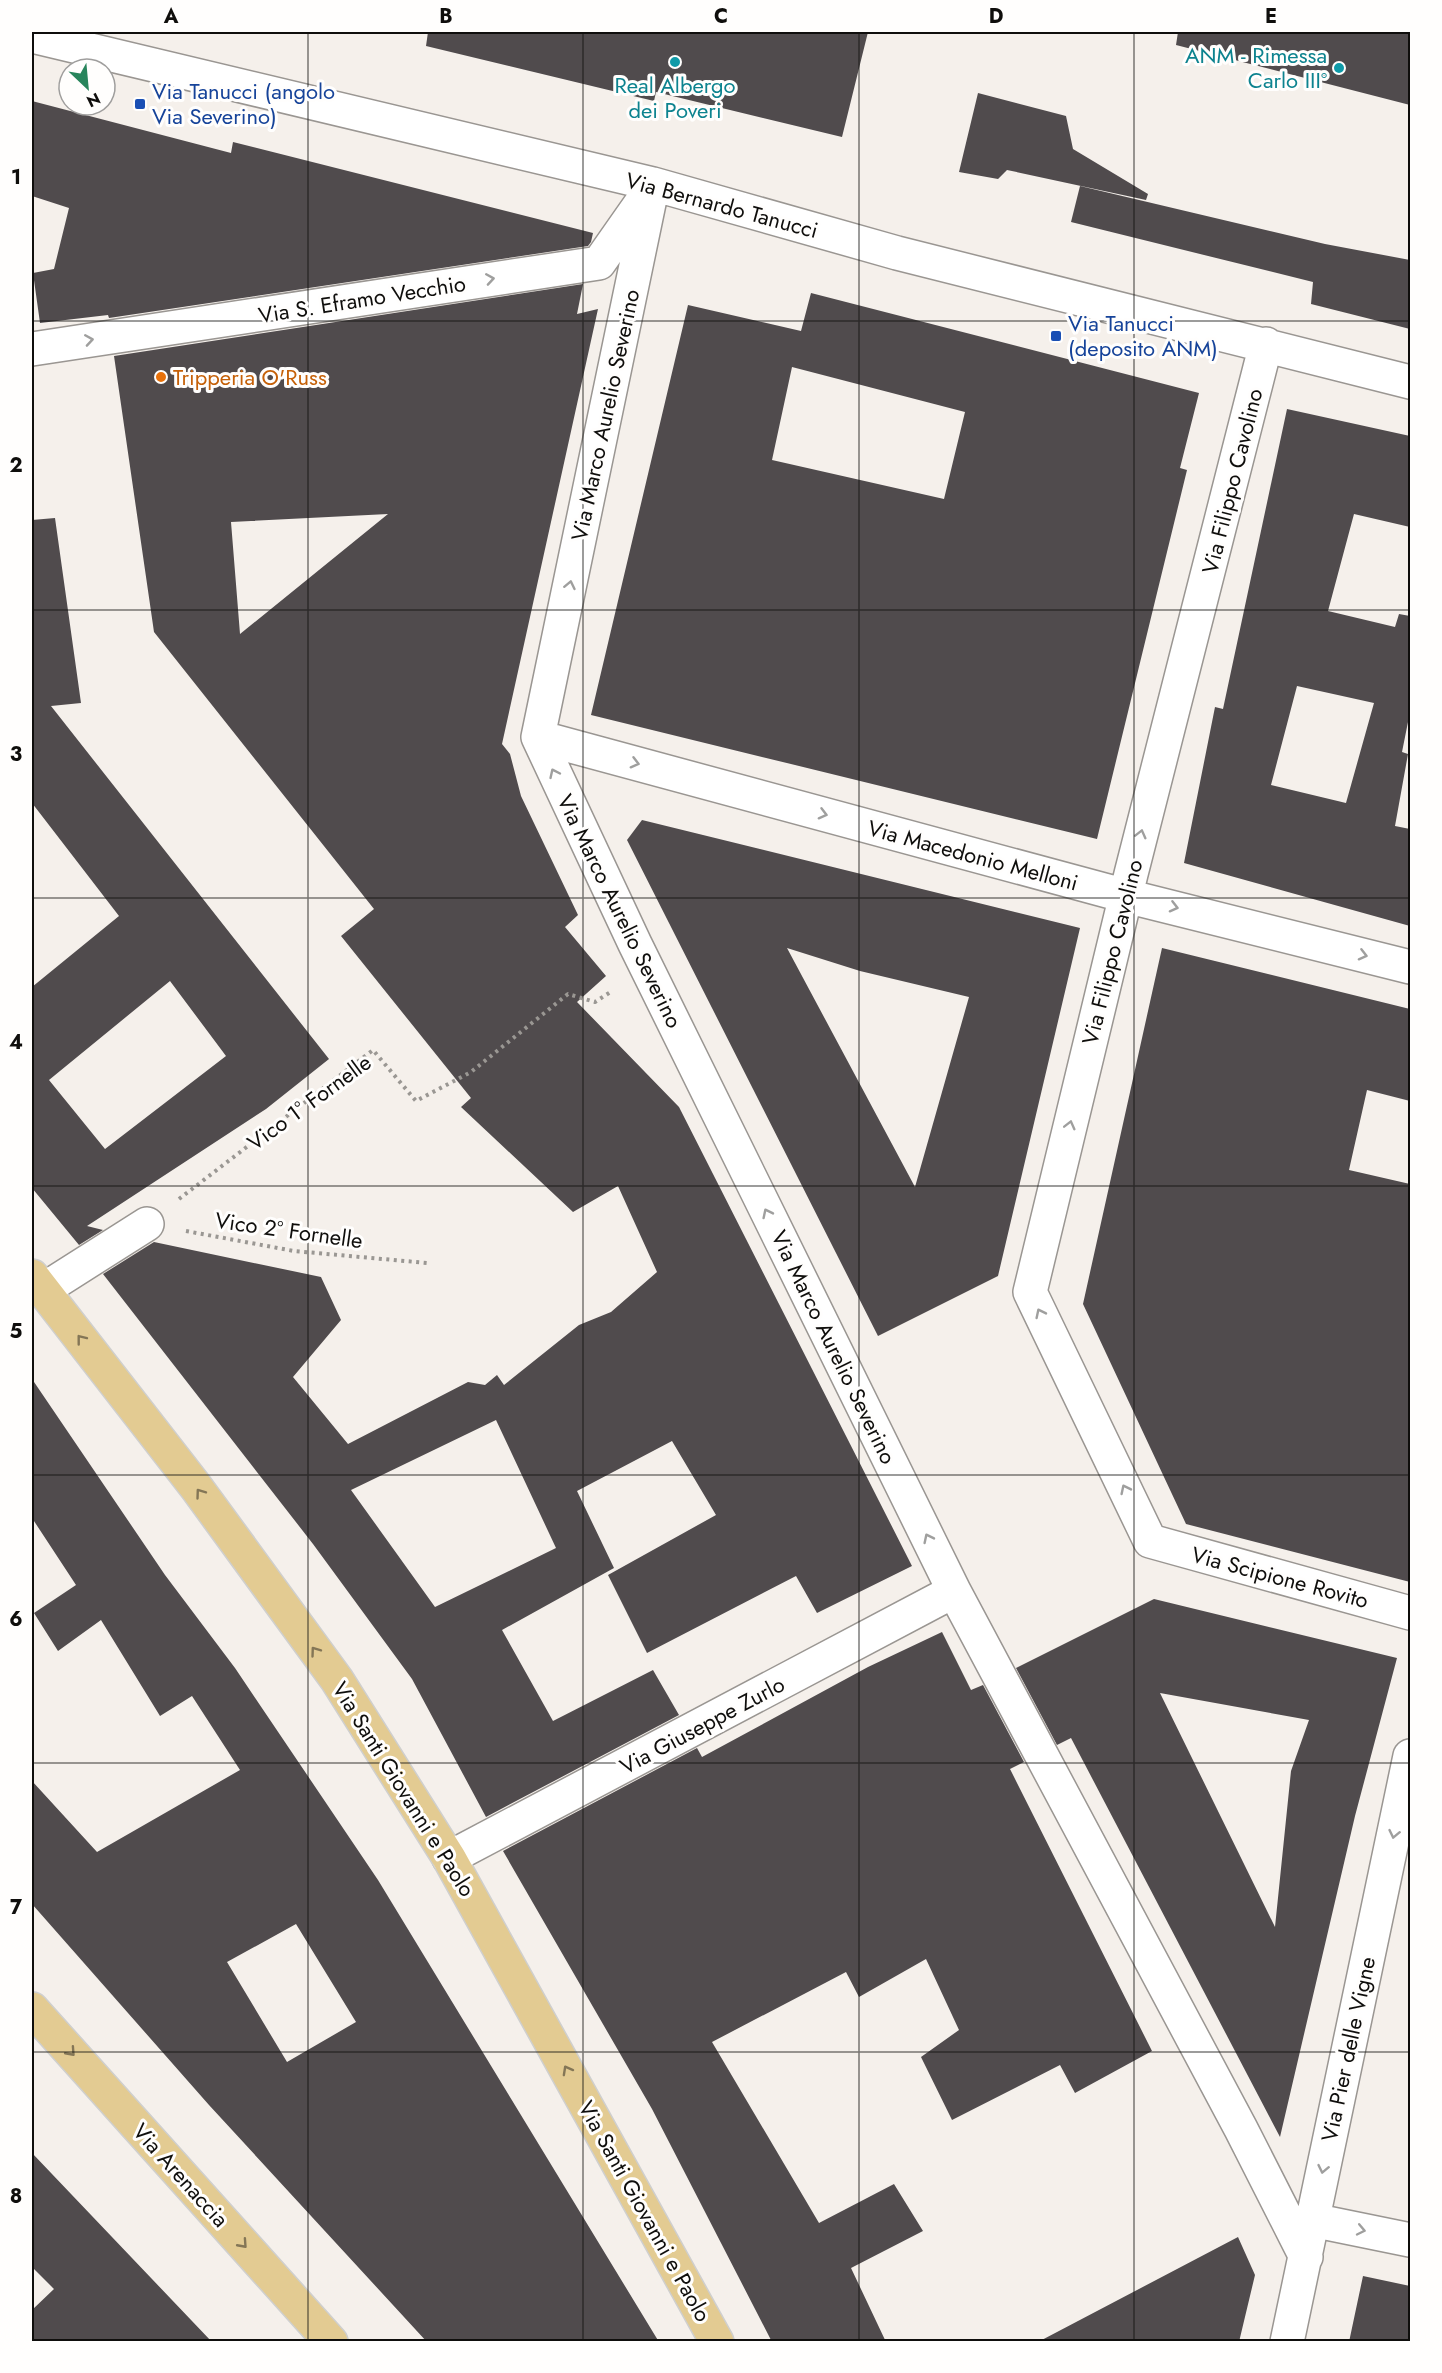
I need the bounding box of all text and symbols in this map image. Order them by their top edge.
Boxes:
text: A [163,2,179,31]
text: B [439,2,453,31]
text: C [714,2,728,31]
text: D [989,2,1003,31]
text: E [1265,2,1277,31]
place label: ANM - Rimessa Carlo III° [1185,39,1327,96]
marker: Real Albergo dei Poveri [668,55,682,69]
north arrow [57,57,117,117]
marker: ANM - Rimessa Carlo III° [1332,61,1346,75]
place label: Real Albergo dei Poveri [614,69,736,126]
place label: Via Tanucci (angolo Via Severino) [152,75,335,132]
text: N [83,87,104,113]
marker: Via Tanucci (angolo Via Severino) [133,97,147,111]
text: 1 [11,163,21,192]
street label: Via Bernardo Tanucci [622,164,822,246]
street label: Via S. Eframo Vecchio [256,267,468,331]
one-way arrow [485,274,494,286]
street label: Via Marco Aurelio Severino [563,286,647,544]
place label: Via Tanucci (deposito ANM) [1068,307,1218,364]
marker: Via Tanucci (deposito ANM) [1049,329,1063,343]
one-way arrow [85,334,94,346]
place label: Tripperia O'Russ [173,361,327,393]
marker: Tripperia O'Russ [154,370,168,384]
street label: Via Filippo Cavolino [1194,385,1270,577]
text: 2 [9,451,23,480]
one-way arrow [562,580,575,590]
text: 3 [10,740,22,769]
one-way arrow [629,756,639,769]
one-way arrow [550,768,562,779]
street label: Via Marco Aurelio Severino [549,789,691,1033]
one-way arrow [817,807,828,819]
street label: Via Macedonio Melloni [864,812,1082,898]
one-way arrow [1134,829,1147,839]
street label: Via Filippo Cavolino [1074,856,1150,1048]
one-way arrow [1168,900,1178,913]
one-way arrow [1358,948,1368,961]
text: 4 [9,1028,23,1057]
street label: Vico 1° Fornelle [240,1046,378,1158]
one-way arrow [1063,1121,1076,1131]
street label: Vico 2° Fornelle [213,1204,365,1256]
one-way arrow [763,1208,775,1219]
street label: Via Marco Aurelio Severino [763,1225,905,1469]
one-way arrow [1035,1309,1047,1320]
text: 5 [10,1317,23,1346]
one-way arrow [77,1335,88,1346]
one-way arrow [1120,1484,1132,1495]
one-way arrow [196,1489,207,1500]
one-way arrow [923,1534,935,1545]
street label: Via Scipione Rovito [1188,1538,1372,1616]
text: 6 [9,1605,23,1634]
one-way arrow [312,1646,323,1657]
street label: Via Giuseppe Zurlo [614,1668,790,1782]
street label: Via Santi Giovanni e Paolo [325,1675,483,1903]
one-way arrow [1388,1829,1401,1839]
text: 7 [10,1893,23,1922]
street label: Via Pier delle Vigne [1313,1954,1383,2144]
one-way arrow [64,2045,75,2056]
one-way arrow [562,2066,574,2076]
street label: Via Santi Giovanni e Paolo [571,2095,719,2327]
street label: Via Arenaccia [126,2116,236,2234]
one-way arrow [1317,2164,1330,2174]
text: 8 [10,2182,22,2211]
one-way arrow [1356,2223,1366,2236]
one-way arrow [236,2237,247,2248]

